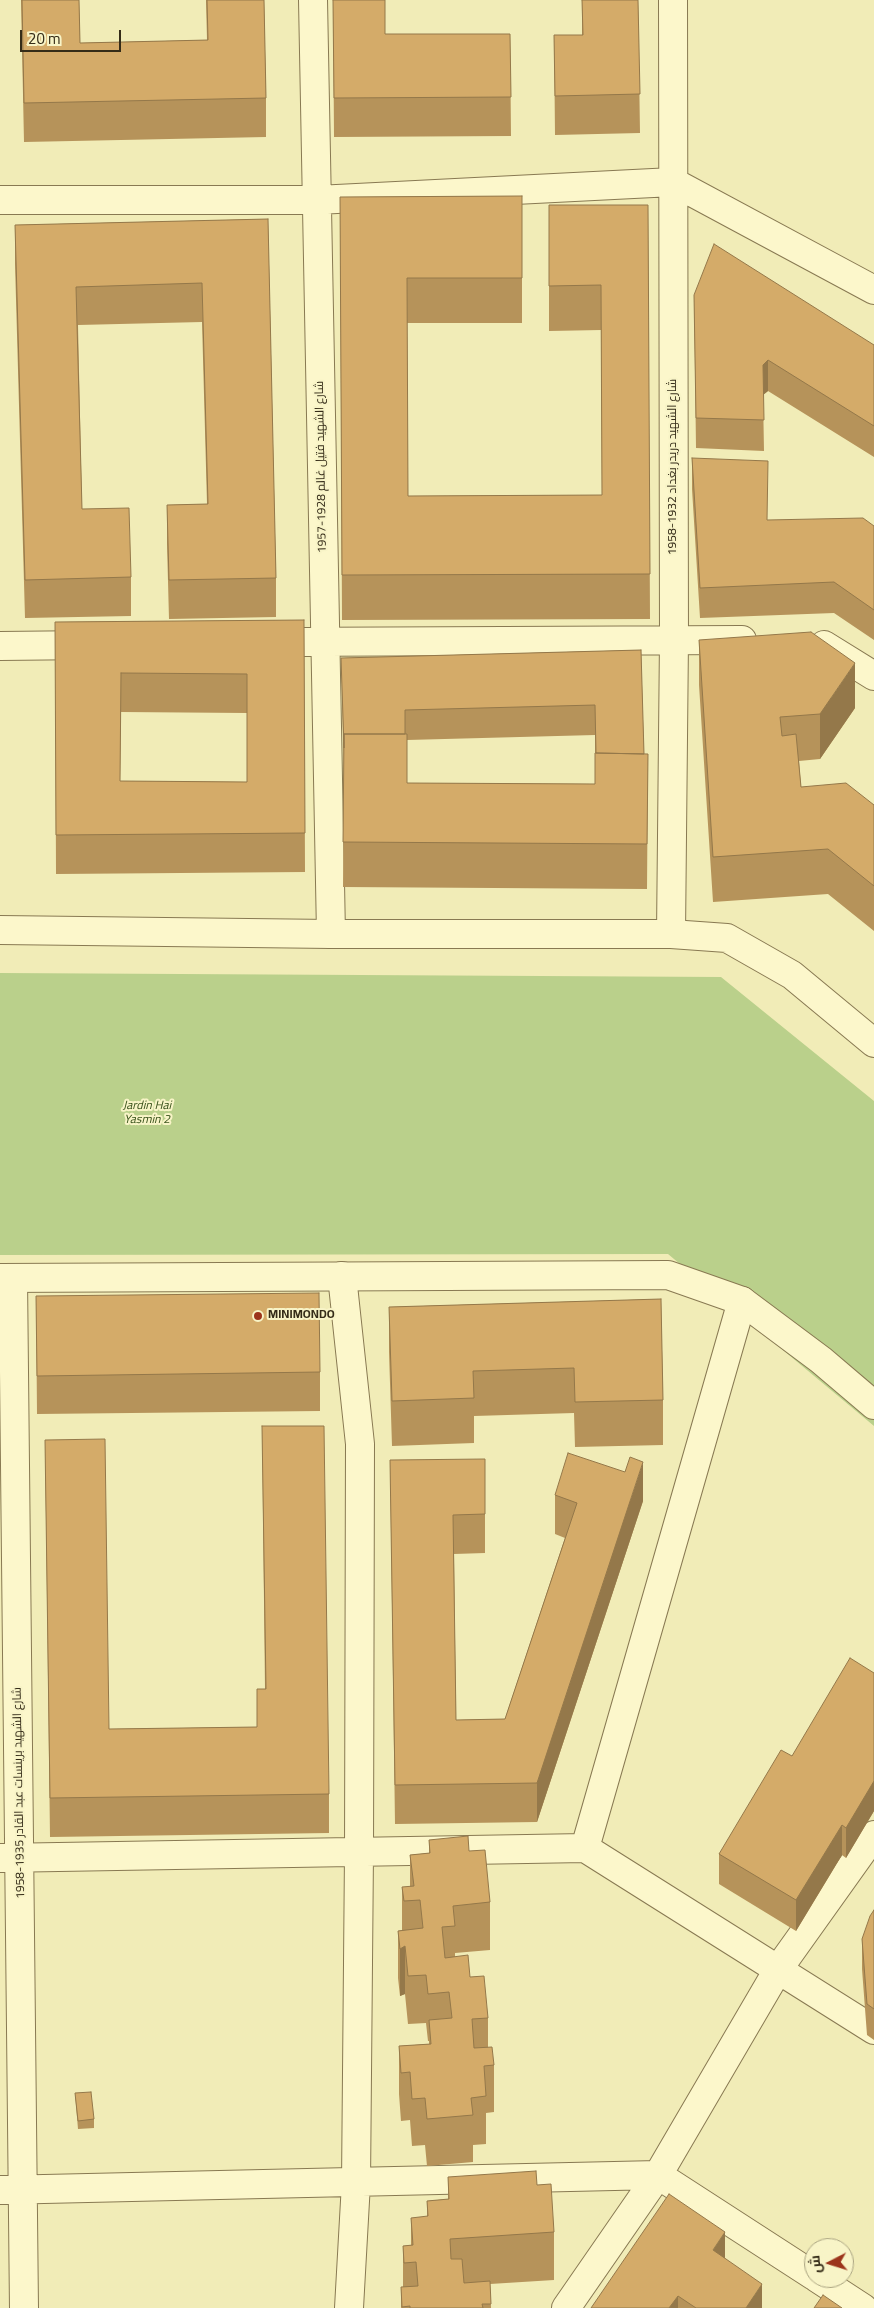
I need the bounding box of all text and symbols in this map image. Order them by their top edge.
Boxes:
scale bar [22,20,124,52]
text: 20 m [28,24,61,53]
street label: شارع الشهيد دريدر بغداد 1932-1958 [667,379,681,555]
street label: شارع الشهيد فتيل غالم 1928-1957 [313,381,331,553]
park label: Jardin Hai Yasmin 2 [123,1100,171,1128]
place label: MINIMONDO [268,1309,335,1323]
marker: MINIMONDO [252,1310,264,1322]
street label: شارع الشهيد برينسات عبد القادر 1935-1958 [11,1687,29,1899]
north arrow [804,2238,854,2288]
text: ش [801,2254,829,2274]

